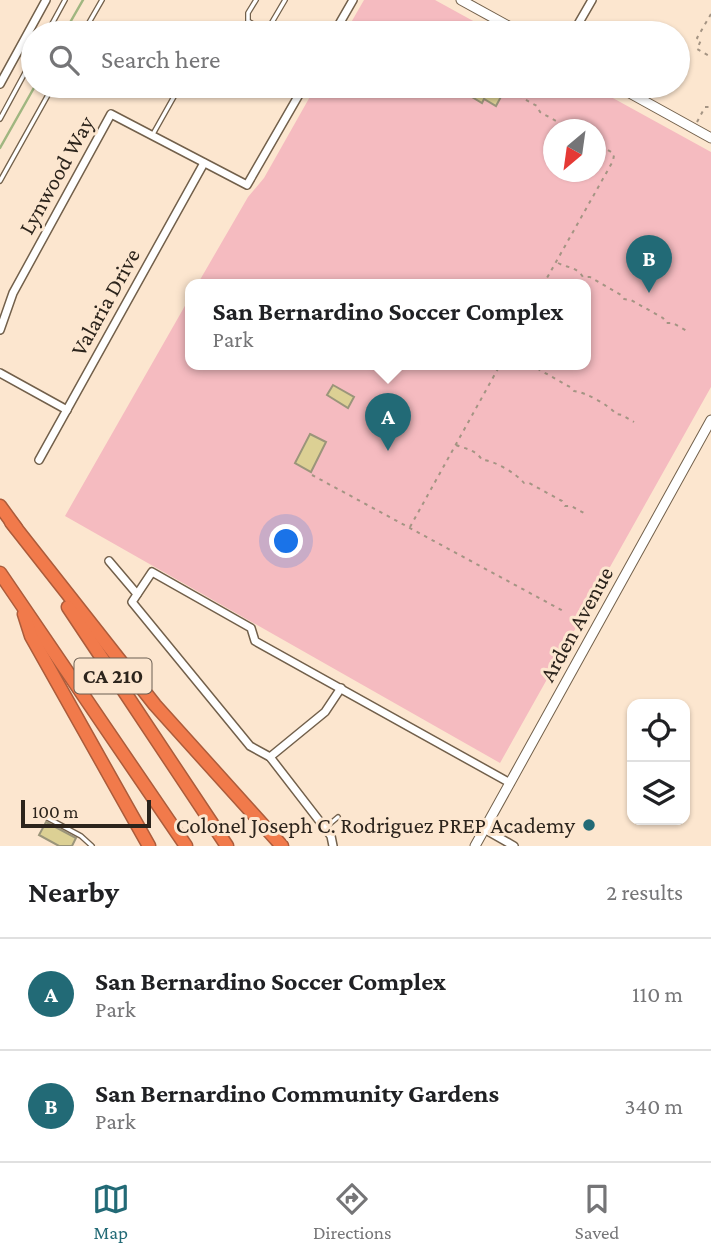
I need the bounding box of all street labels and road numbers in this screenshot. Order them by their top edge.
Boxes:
street label: Lynwood Way [13,111,99,239]
street label: Valaria Drive [65,244,145,360]
street label: Arden Avenue [534,562,618,686]
road number: CA 210 [74,658,152,694]

